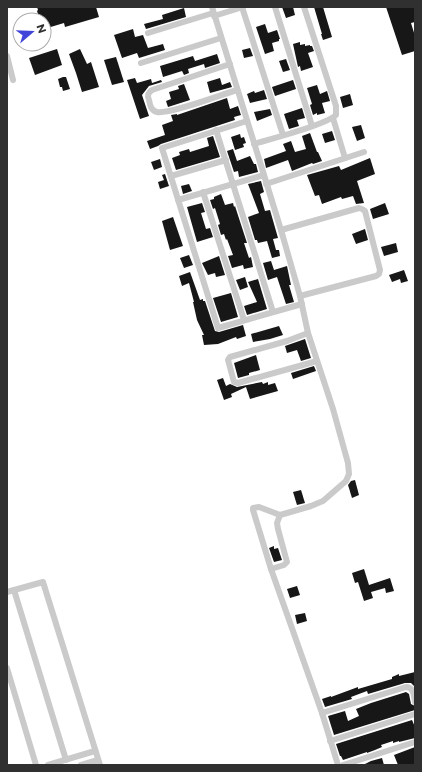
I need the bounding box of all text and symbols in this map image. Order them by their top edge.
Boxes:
north arrow [12,12,52,52]
text: N [33,22,50,35]

